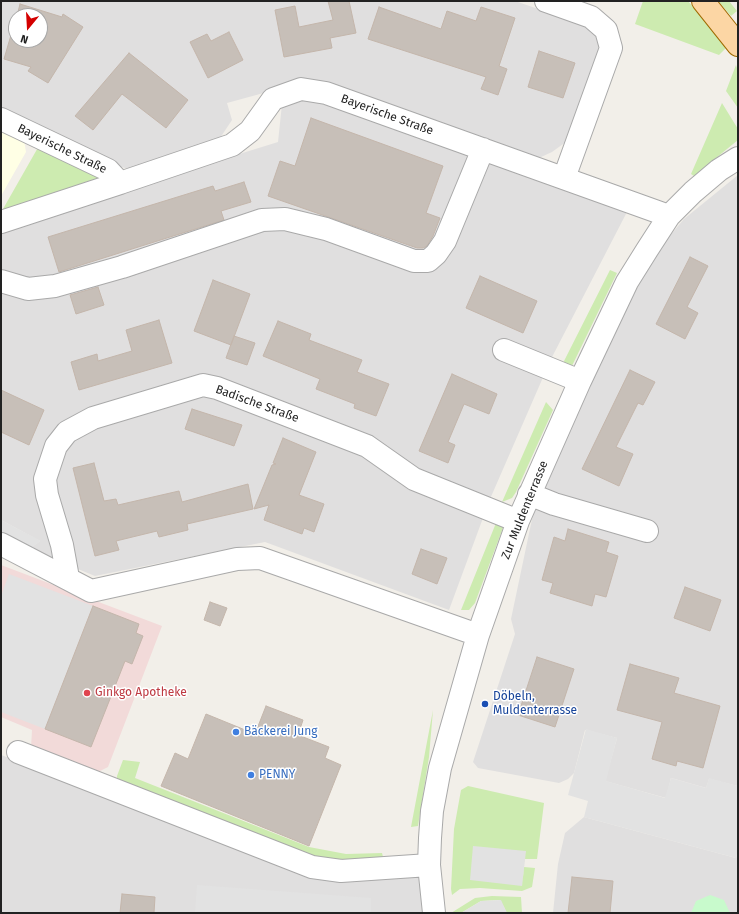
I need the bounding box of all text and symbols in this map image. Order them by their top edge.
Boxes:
north arrow [8,8,48,48]
text: N [19,32,30,46]
street label: Bayerische Straße [339,92,435,138]
street label: Bayerische Straße [15,121,109,177]
street label: Badische Straße [213,382,301,426]
street label: Zur Muldenterrasse [499,459,551,561]
place label: Ginkgo Apotheke [95,686,187,700]
marker: Ginkgo Apotheke [82,688,92,698]
place label: Döbeln, Muldenterrasse [493,690,577,718]
marker: Döbeln, Muldenterrasse [480,699,490,709]
place label: Bäckerei Jung [244,725,317,739]
marker: Bäckerei Jung [231,727,241,737]
place label: PENNY [259,768,295,782]
marker: PENNY [246,770,256,780]

